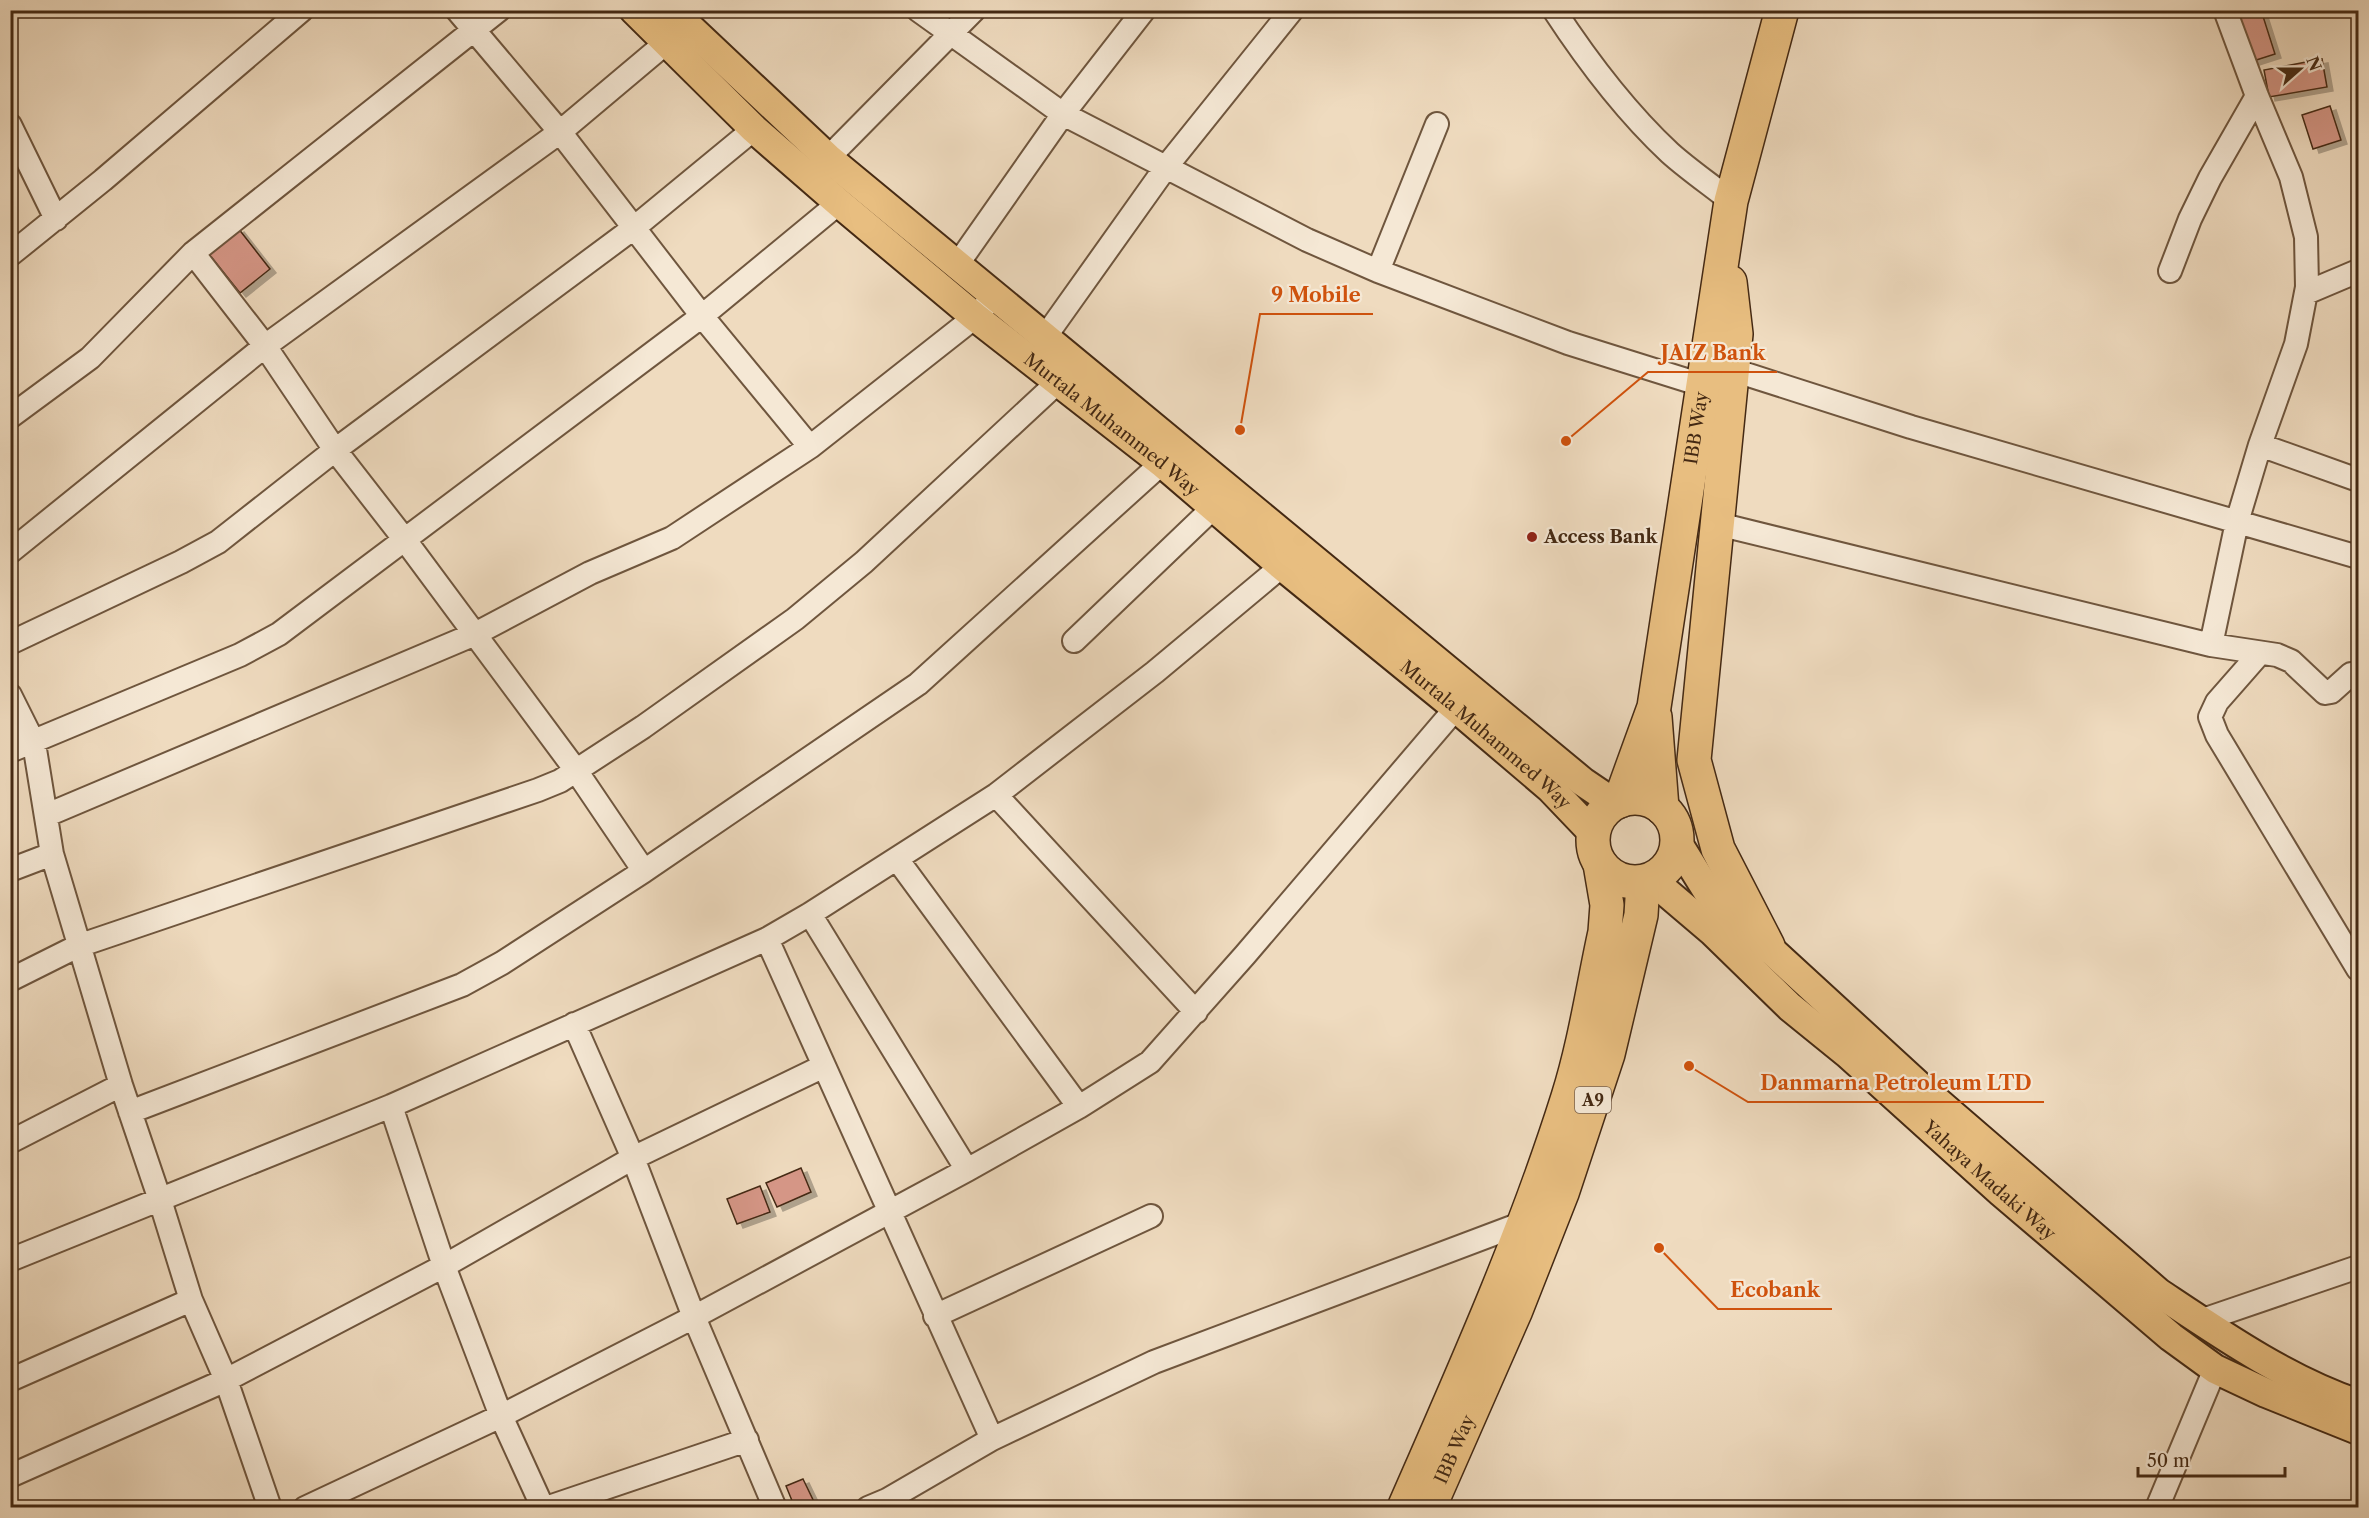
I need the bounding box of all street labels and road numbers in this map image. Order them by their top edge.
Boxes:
street label: Murtala Muhammed Way [1020,348,1204,502]
street label: IBB Way [1680,389,1713,466]
street label: Murtala Muhammed Way [1396,656,1576,815]
road number: A9 [1575,1087,1611,1113]
street label: Yahaya Madaki Way [1918,1115,2061,1245]
street label: IBB Way [1430,1411,1480,1487]

